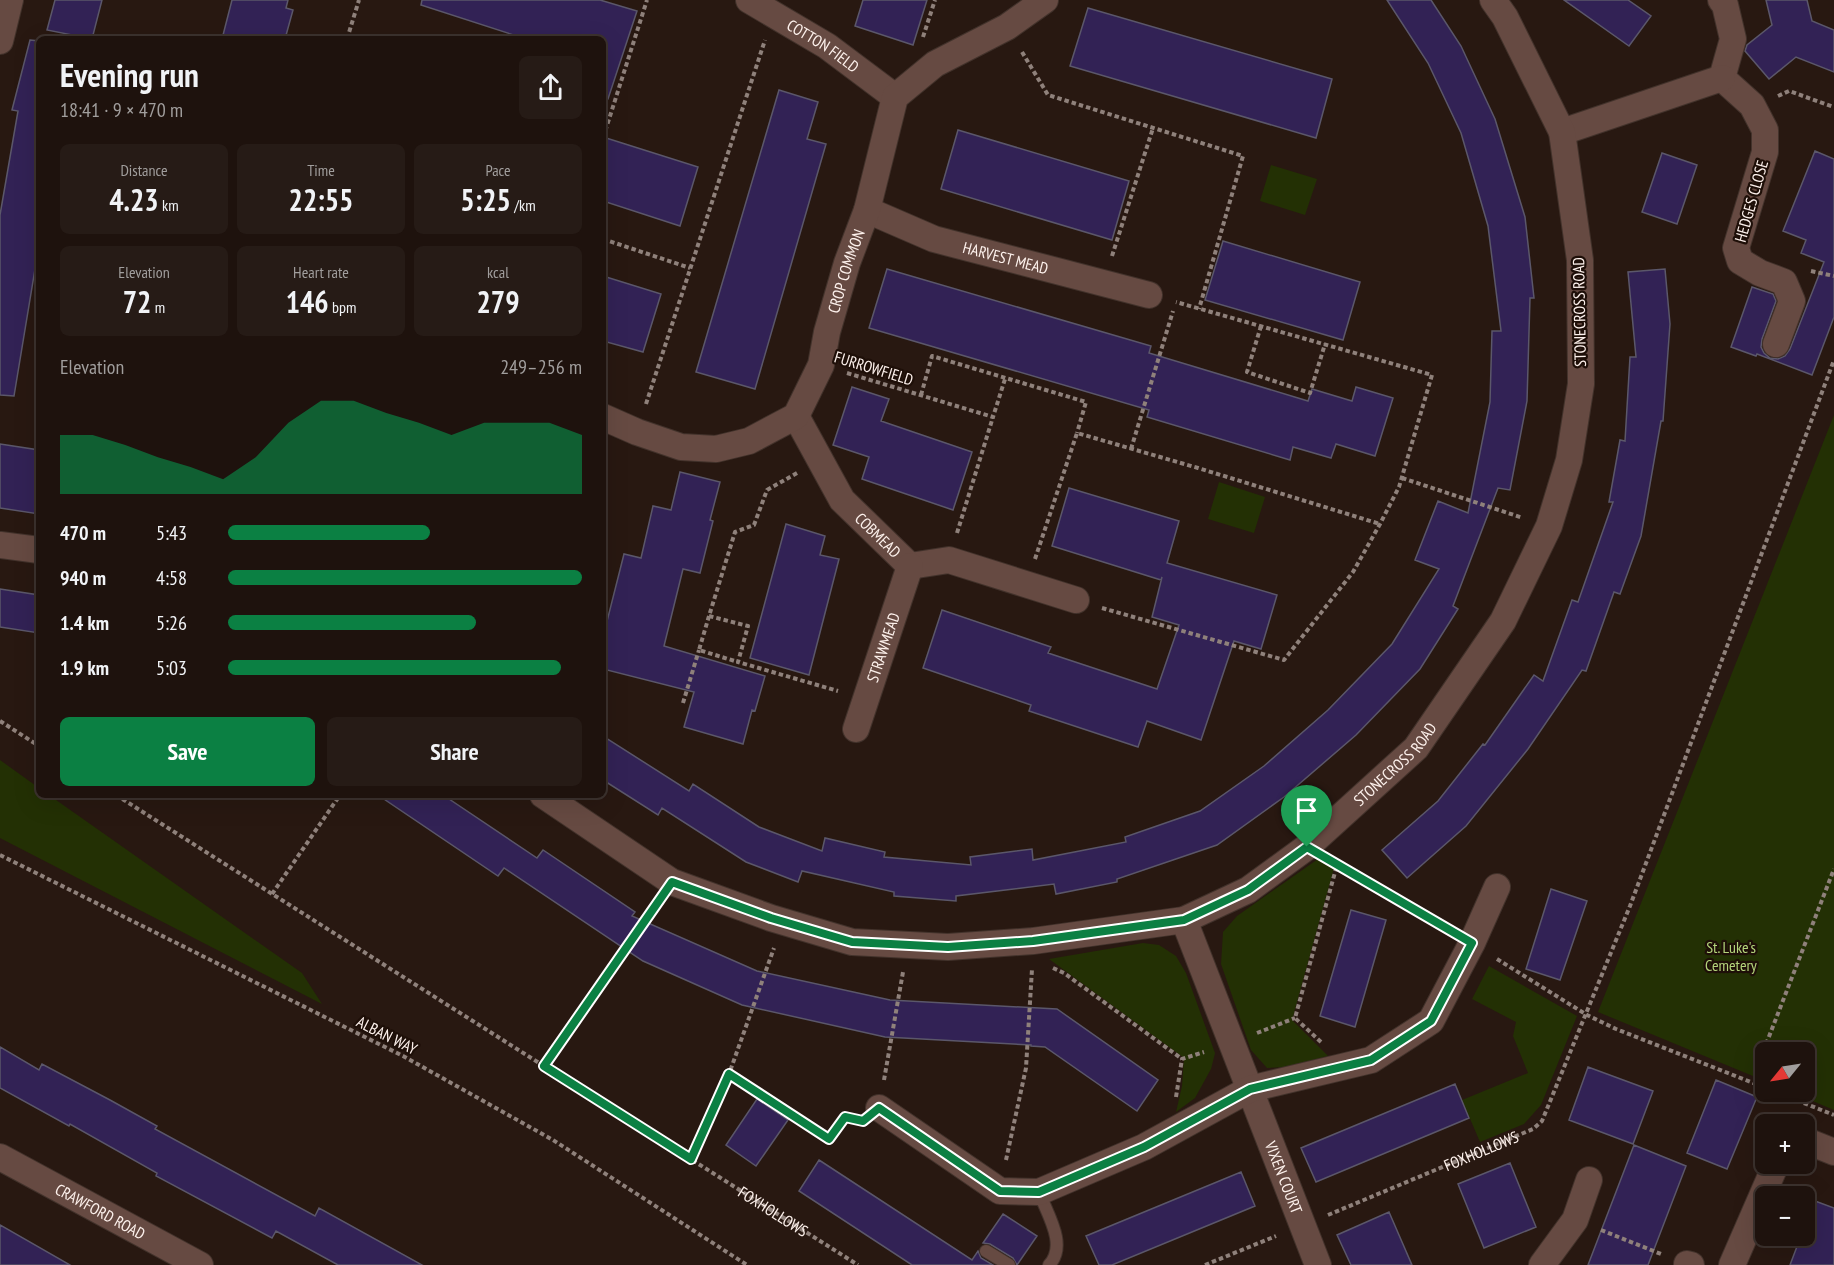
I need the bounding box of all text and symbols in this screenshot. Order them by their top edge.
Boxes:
street label: COTTON FIELD [783,15,863,77]
text: Evening run [60,53,199,96]
button: share [519,56,582,119]
text: 18:41 · 9 × 470 m [60,97,183,123]
street label: HEDGES CLOSE [1730,158,1772,244]
text: Distance [120,160,168,180]
text: Time [307,160,335,180]
text: Pace [485,160,511,180]
text: 4.23 [109,180,159,219]
text: 22:55 [289,180,353,219]
text: 5:25 [460,180,511,219]
text: km [159,195,179,215]
text: /km [511,195,536,215]
street label: CROP COMMON [823,226,869,315]
street label: HARVEST MEAD [961,237,1050,278]
street label: STONECROSS ROAD [1568,257,1590,367]
text: Elevation [118,262,170,282]
text: Heart rate [293,262,349,282]
text: kcal [487,262,509,282]
text: 72 [123,282,151,321]
text: 146 [286,282,329,321]
text: 279 [476,282,520,321]
text: m [151,297,165,317]
text: bpm [329,297,356,317]
street label: FURROWFIELD [832,347,916,389]
text: Elevation [60,354,124,380]
text: 249–256 m [500,354,582,380]
street label: COBMEAD [851,508,905,562]
text: 470 m [60,520,106,546]
text: 5:43 [156,520,187,546]
text: 940 m [60,565,106,591]
text: 4:58 [156,565,187,591]
text: 1.4 km [60,610,109,636]
text: 5:26 [156,610,187,636]
street label: STRAWMEAD [862,610,904,685]
text: 1.9 km [60,655,109,681]
text: 5:03 [156,655,187,681]
button: Save [60,717,315,786]
button: Share [327,717,582,786]
street label: STONECROSS ROAD [1349,719,1441,810]
pin [1281,785,1332,847]
icon: arrive [1290,794,1323,827]
park label: St. Luke's Cemetery [1705,937,1757,975]
street label: ALBAN WAY [353,1011,421,1059]
north arrow [1755,1042,1815,1102]
map controls [1755,1042,1815,1246]
button: + [1755,1114,1815,1174]
street label: FOXHOLLOWS [1441,1126,1521,1175]
street label: VIXEN COURT [1260,1137,1307,1216]
street label: CRAWFORD ROAD [52,1179,149,1244]
street label: FOXHOLLOWS [735,1182,812,1241]
button: − [1755,1186,1815,1246]

